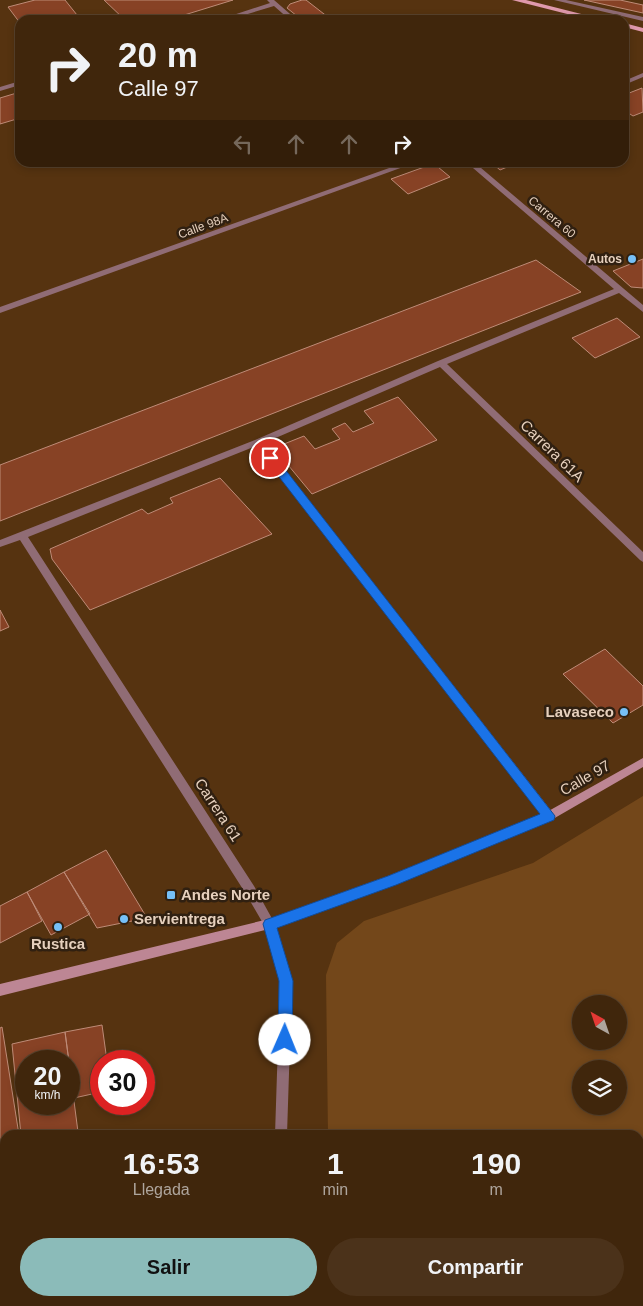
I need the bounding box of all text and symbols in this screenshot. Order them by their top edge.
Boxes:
icon: right [35,35,100,100]
text: 20 m [118,35,198,74]
text: Calle 97 [118,76,199,101]
icon: left [229,130,257,158]
icon: ahead [282,130,310,158]
icon: ahead [335,130,363,158]
icon: right [388,130,416,158]
street label: Carrera 60 [526,193,579,241]
street label: Calle 98A [176,211,230,241]
place label: Autos [588,252,622,266]
marker: Autos [626,253,638,265]
street label: Carrera 61A [517,416,588,485]
pin [249,437,291,479]
icon: arrive [256,444,284,472]
place label: Lavaseco [546,703,614,720]
marker: Lavaseco [618,706,630,718]
street label: Calle 97 [557,756,613,799]
street label: Carrera 61 [192,775,245,844]
place label: Andes Norte [181,886,270,903]
marker: Andes Norte [165,889,177,901]
place label: Servientrega [134,910,226,927]
marker: Servientrega [118,913,130,925]
marker: Rustica [52,921,64,933]
place label: Rustica [31,935,86,952]
north arrow [572,995,628,1050]
map controls [572,995,627,1115]
position arrow [258,1013,310,1065]
speed limit sign: 30 [90,1050,155,1115]
button: layers [572,1060,627,1115]
text: 20 [34,1062,61,1090]
text: km/h [34,1088,61,1102]
text: 16:53 [123,1147,200,1180]
text: 1 [327,1147,344,1180]
text: 190 [471,1147,521,1180]
text: Llegada [133,1181,190,1198]
text: min [322,1181,348,1198]
text: m [489,1181,503,1198]
button: Salir [20,1238,317,1296]
button: Compartir [327,1238,624,1296]

